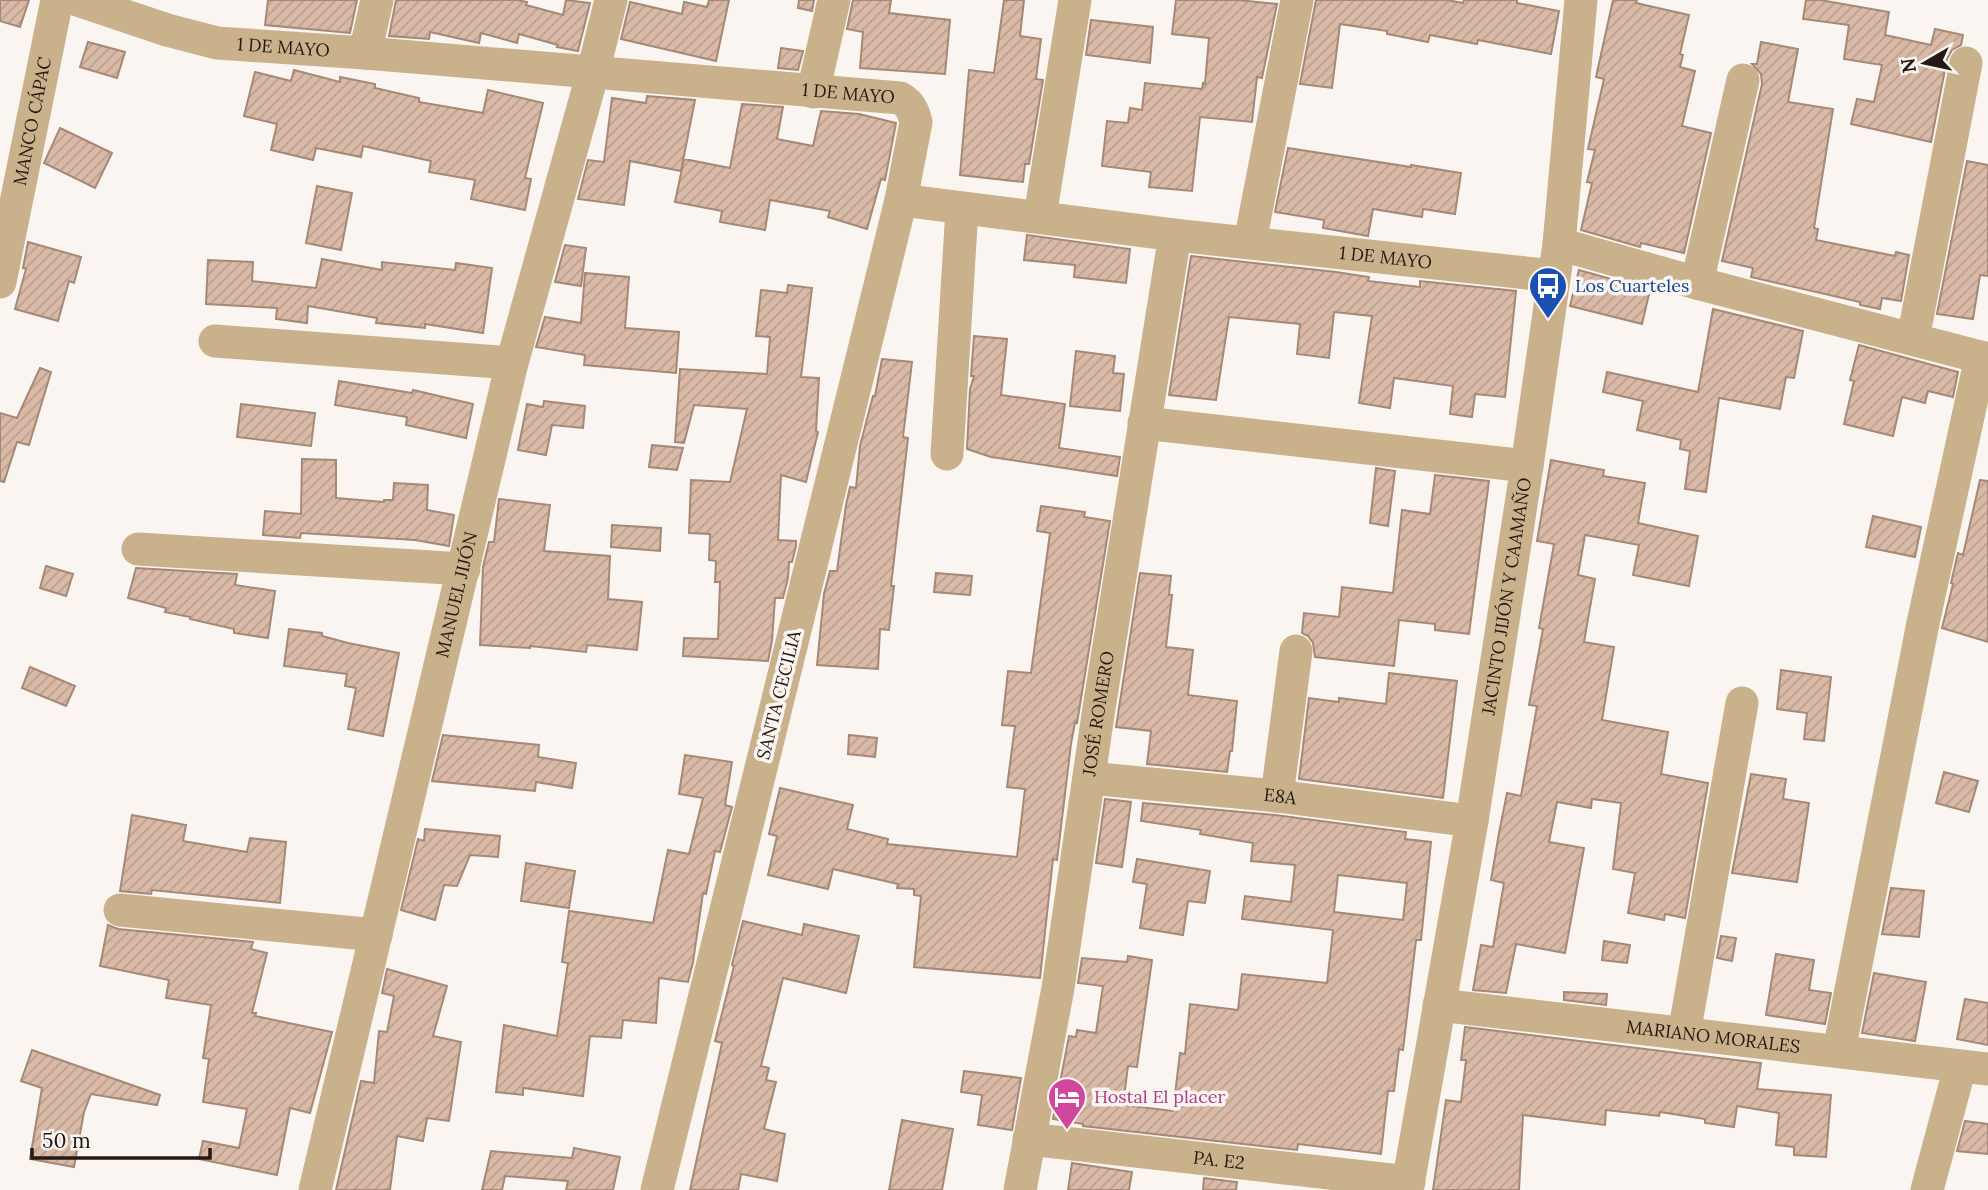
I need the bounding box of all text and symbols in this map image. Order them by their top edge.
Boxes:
north arrow [1890,28,1960,98]
street label: 1 DE MAYO [236,32,330,62]
street label: MANCO CÁPAC [8,54,56,188]
text: N [1895,56,1921,75]
street label: 1 DE MAYO [801,78,896,109]
street label: 1 DE MAYO [1338,241,1433,274]
bus stop icon: Los Cuarteles [1527,265,1569,320]
place label: Los Cuarteles [1575,274,1689,297]
street label: JACINTO JIJÓN Y CAAMAÑO [1476,476,1536,718]
street label: MANUEL JIJÓN [430,529,482,660]
street label: SANTA CECILIA [751,627,806,762]
street label: JOSÉ ROMERO [1077,649,1119,778]
street label: E8A [1263,783,1299,809]
street label: MARIANO MORALES [1625,1015,1801,1058]
hotel icon: Hostal El placer [1046,1076,1088,1131]
place label: Hostal El placer [1094,1085,1225,1108]
scale bar [32,1116,210,1160]
text: 50 m [42,1127,91,1154]
street label: PA. E2 [1192,1146,1246,1174]

